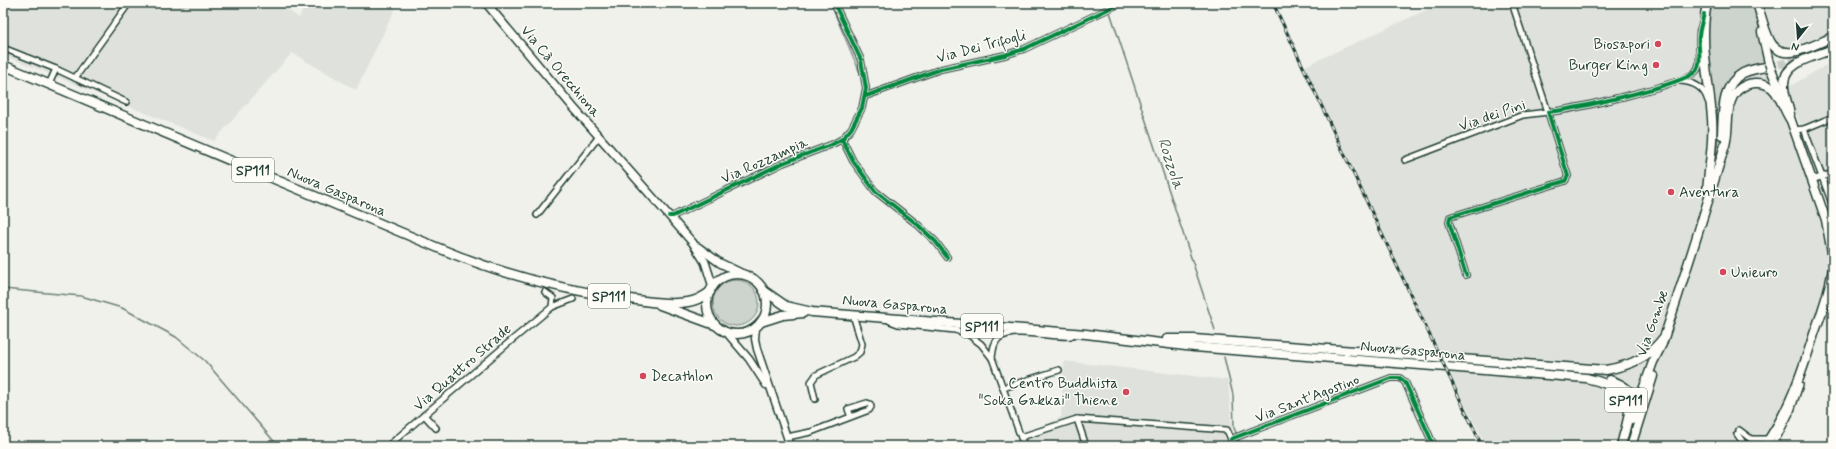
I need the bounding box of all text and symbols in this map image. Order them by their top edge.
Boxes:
north arrow [1778,18,1818,58]
street label: Via Cà Orecchiona [516,21,605,123]
street label: Via Dei Trifogli [934,25,1029,70]
place label: Biosapori [1594,35,1650,55]
marker: Biosapori [1653,39,1663,49]
text: N [1790,39,1801,54]
place label: Burger King [1569,56,1648,77]
marker: Burger King [1651,60,1661,70]
street label: Via dei Pini [1456,95,1528,137]
street label: Via Rozzampia [718,132,812,189]
water label: Rozzola [1152,135,1189,193]
road number: SP111 [232,158,274,182]
street label: Nuova Gasparona [284,162,389,222]
place label: Aventura [1679,183,1739,203]
marker: Aventura [1666,187,1676,197]
place label: Unieuro [1731,263,1778,283]
marker: Unieuro [1718,267,1728,277]
road number: SP111 [588,284,630,308]
street label: Via Gombe [1632,287,1674,359]
street label: Nuova Gasparona [841,290,949,320]
road number: SP111 [961,314,1003,338]
street label: Via Quattro Strade [409,319,516,416]
street label: Nuova Gasparona [1359,336,1467,366]
place label: Decathlon [651,367,713,387]
street label: Via Sant'Agostino [1252,370,1362,428]
marker: Decathlon [638,371,648,381]
place label: Centro Buddhista "Soka Gakkai" Thiene [979,374,1118,411]
marker: Centro Buddhista "Soka Gakkai" Thiene [1121,387,1131,397]
road number: SP111 [1605,388,1647,412]

